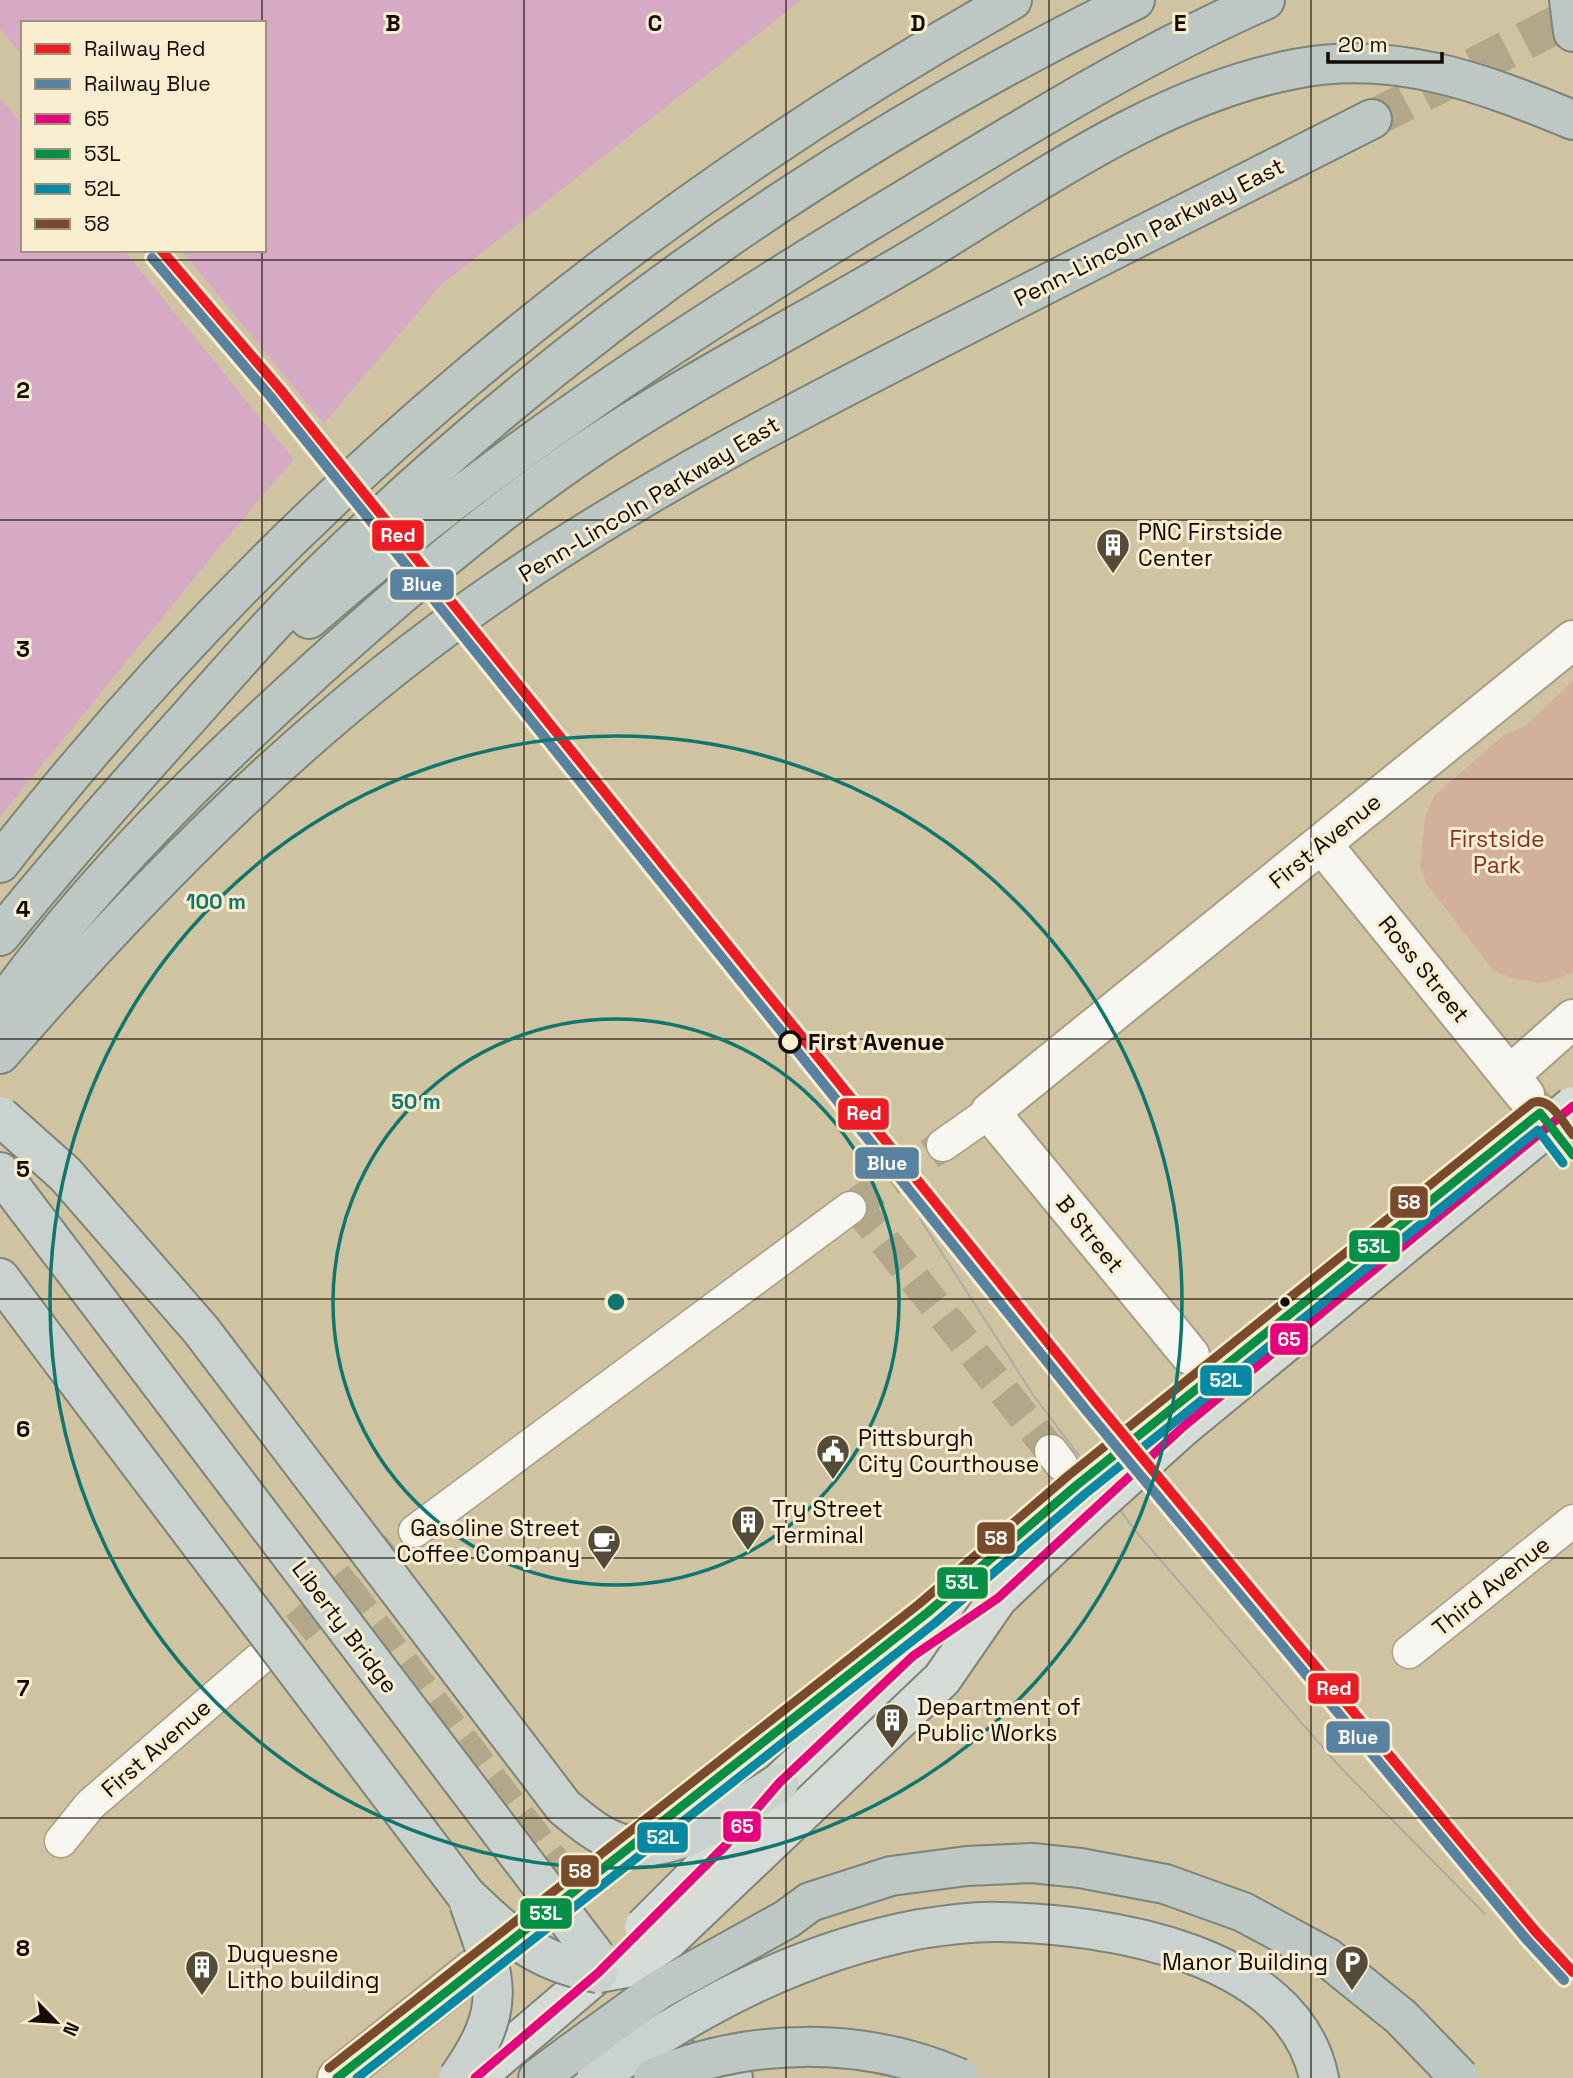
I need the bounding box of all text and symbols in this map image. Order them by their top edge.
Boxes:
text: B [385,8,401,38]
text: C [648,8,662,38]
text: D [910,8,926,38]
text: E [1174,8,1186,38]
legend [21,21,266,252]
scale bar [1328,21,1442,65]
text: 20 m [1338,31,1388,58]
text: Railway Red [84,35,206,62]
text: Railway Blue [84,70,211,97]
text: 65 [84,105,109,132]
text: 53L [84,140,121,167]
street label: Penn-Lincoln Parkway East [1009,151,1289,313]
text: 52L [84,175,121,202]
text: 58 [84,210,110,237]
text: 2 [16,375,30,405]
street label: Penn-Lincoln Parkway East [513,409,785,589]
place label: PNC Firstside Center [1138,517,1283,573]
line badge: Red [371,519,425,552]
text: Red [380,523,416,548]
building icon: PNC Firstside Center [1094,526,1132,575]
line badge: Blue [389,568,455,601]
text: Blue [402,572,442,597]
text: 3 [16,634,30,664]
street label: First Avenue [1263,787,1387,895]
park label: Firstside Park [1449,824,1545,880]
text: 100 m [186,888,246,915]
text: 4 [16,894,31,924]
street label: Ross Street [1372,909,1476,1029]
place label: First Avenue [808,1027,944,1057]
marker: First Avenue [779,1031,801,1053]
text: 50 m [391,1088,441,1115]
line badge: Red [837,1097,890,1131]
text: Red [846,1101,882,1126]
line badge: Blue [854,1146,920,1180]
text: Blue [867,1151,907,1176]
text: 5 [16,1154,30,1184]
line badge: 58 [1389,1185,1429,1219]
street label: B Street [1050,1189,1130,1279]
text: 58 [1398,1190,1420,1215]
line badge: 53L [1348,1229,1401,1263]
text: 53L [1357,1234,1391,1259]
centre of rings [604,1290,628,1314]
unlabelled marker [1278,1295,1292,1309]
line badge: 65 [1269,1322,1309,1356]
text: 65 [1277,1327,1301,1352]
line badge: 52L [1199,1364,1253,1397]
text: 52L [1210,1368,1242,1393]
text: 6 [16,1414,30,1444]
place label: Pittsburgh City Courthouse [858,1423,1039,1479]
public building icon: Pittsburgh City Courthouse [814,1432,852,1481]
place label: Try Street Terminal [772,1494,883,1550]
building icon: Try Street Terminal [729,1503,767,1552]
place label: Gasoline Street Coffee Company [397,1513,580,1569]
line badge: 58 [976,1521,1016,1555]
cafe icon: Gasoline Street Coffee Company [585,1522,623,1571]
text: 58 [985,1526,1007,1551]
street label: Third Avenue [1426,1529,1556,1643]
street label: Liberty Bridge [285,1555,405,1699]
line badge: 53L [936,1566,989,1600]
text: 53L [945,1570,979,1595]
line badge: Red [1307,1672,1360,1705]
text: 7 [17,1673,30,1703]
text: Red [1316,1676,1352,1701]
street label: First Avenue [95,1692,217,1804]
place label: Department of Public Works [917,1692,1081,1748]
building icon: Department of Public Works [873,1701,911,1750]
line badge: Blue [1325,1720,1391,1754]
text: Blue [1338,1725,1378,1750]
line badge: 65 [722,1810,762,1843]
text: 65 [730,1814,754,1839]
line badge: 52L [636,1821,689,1854]
text: 52L [647,1825,679,1850]
line badge: 58 [560,1854,600,1888]
text: 58 [569,1859,591,1884]
line badge: 53L [519,1897,573,1930]
text: 53L [529,1901,563,1926]
text: 8 [16,1933,30,1963]
place label: Duquesne Litho building [227,1939,379,1995]
parking icon: Manor Building [1333,1943,1371,1992]
place label: Manor Building [1162,1947,1328,1977]
building icon: Duquesne Litho building [183,1948,221,1997]
north arrow [21,1987,91,2057]
text: N [57,2018,85,2040]

